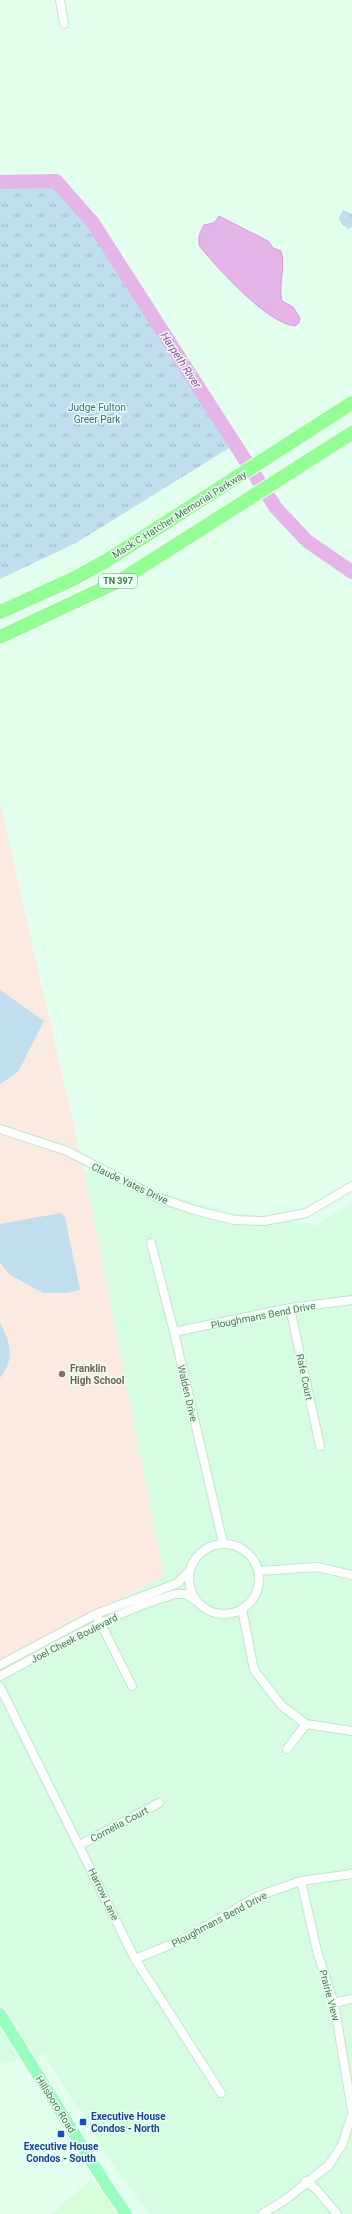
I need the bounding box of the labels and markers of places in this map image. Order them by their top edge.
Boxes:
place label: Franklin High School [70,1363,125,1386]
marker: Franklin High School [57,1369,67,1379]
place label: Executive House Condos - North [91,2111,166,2134]
marker: Executive House Condos - North [78,2117,88,2127]
marker: Executive House Condos - South [56,2129,66,2139]
place label: Executive House Condos - South [24,2141,99,2164]

